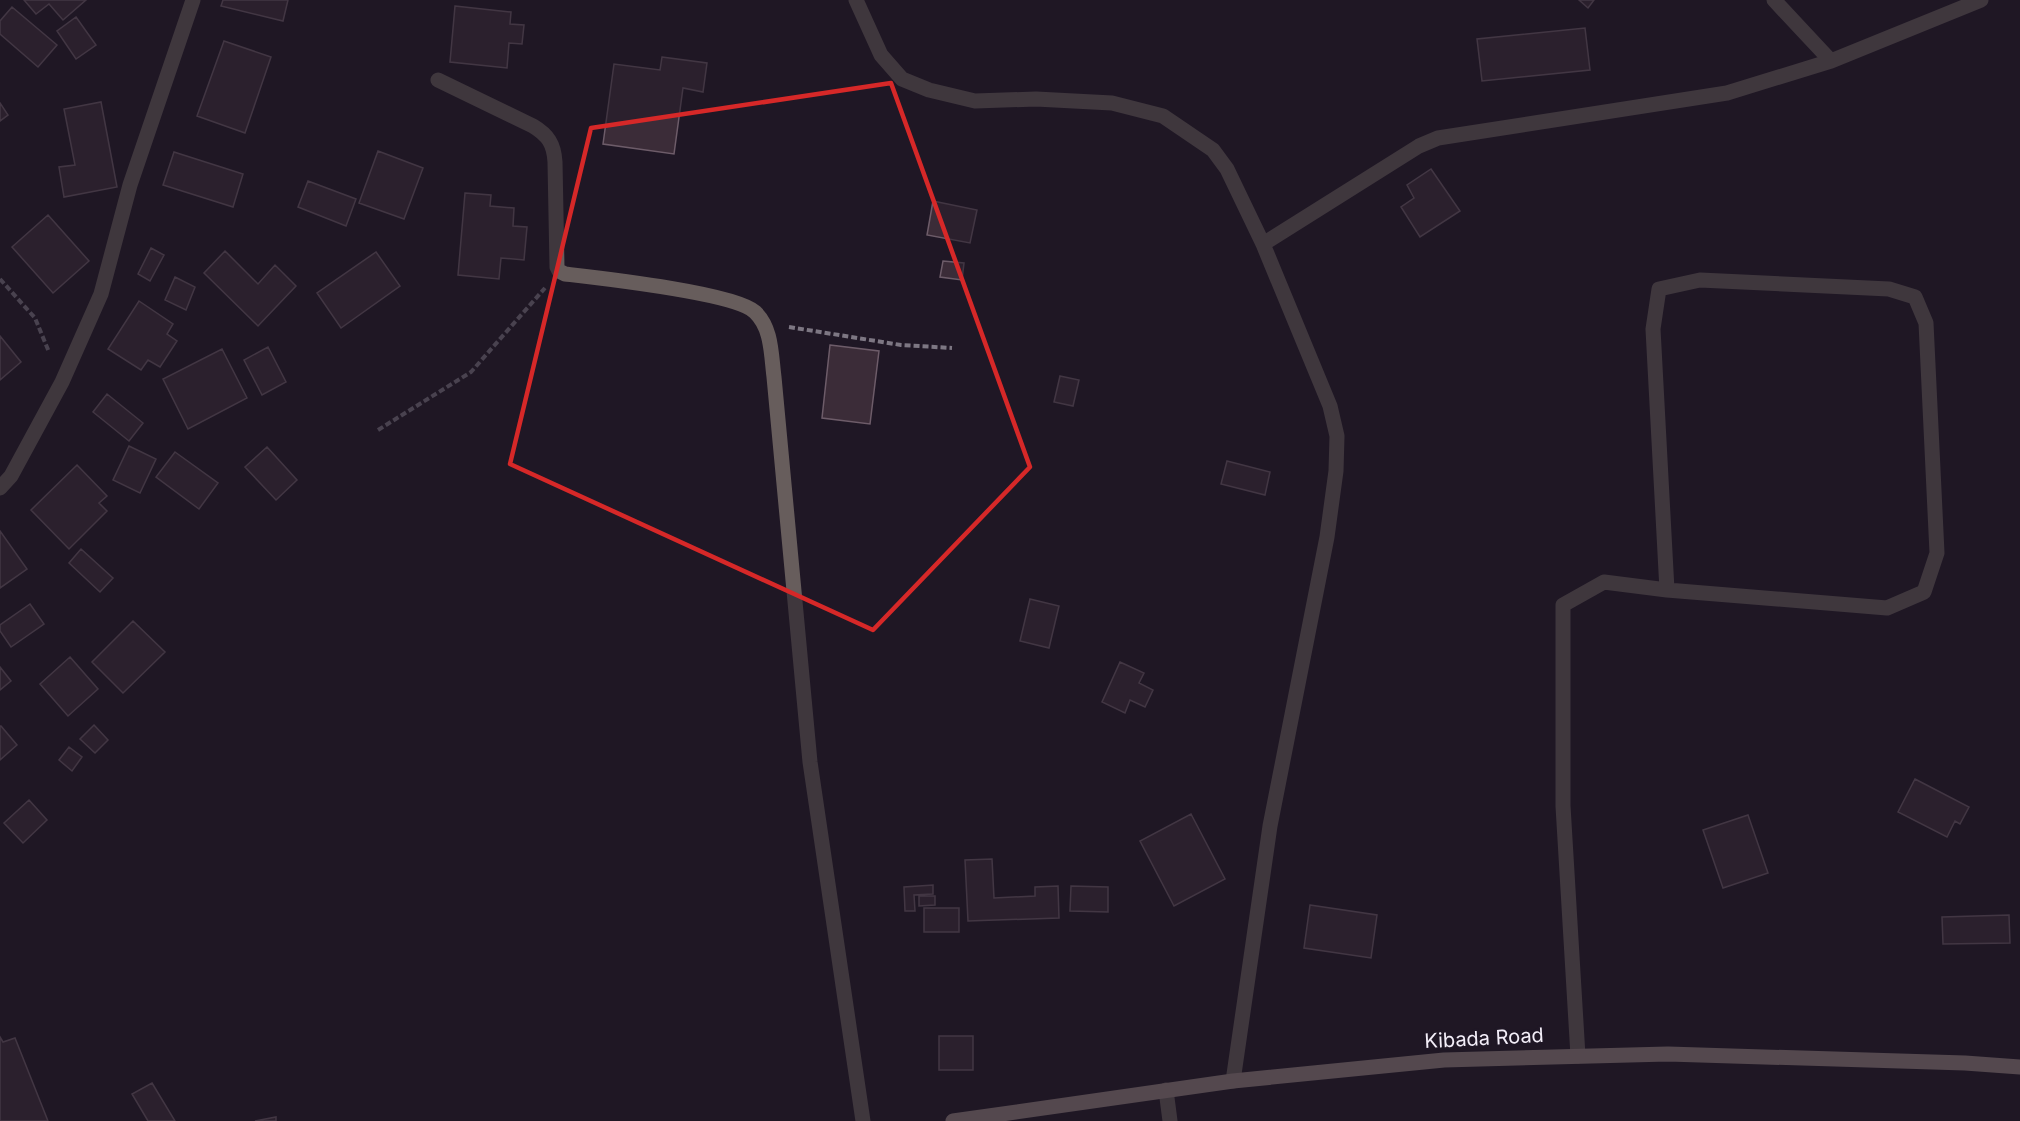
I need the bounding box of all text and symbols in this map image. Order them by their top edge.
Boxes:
street label: Kibada Road [1424,1023,1544,1053]

